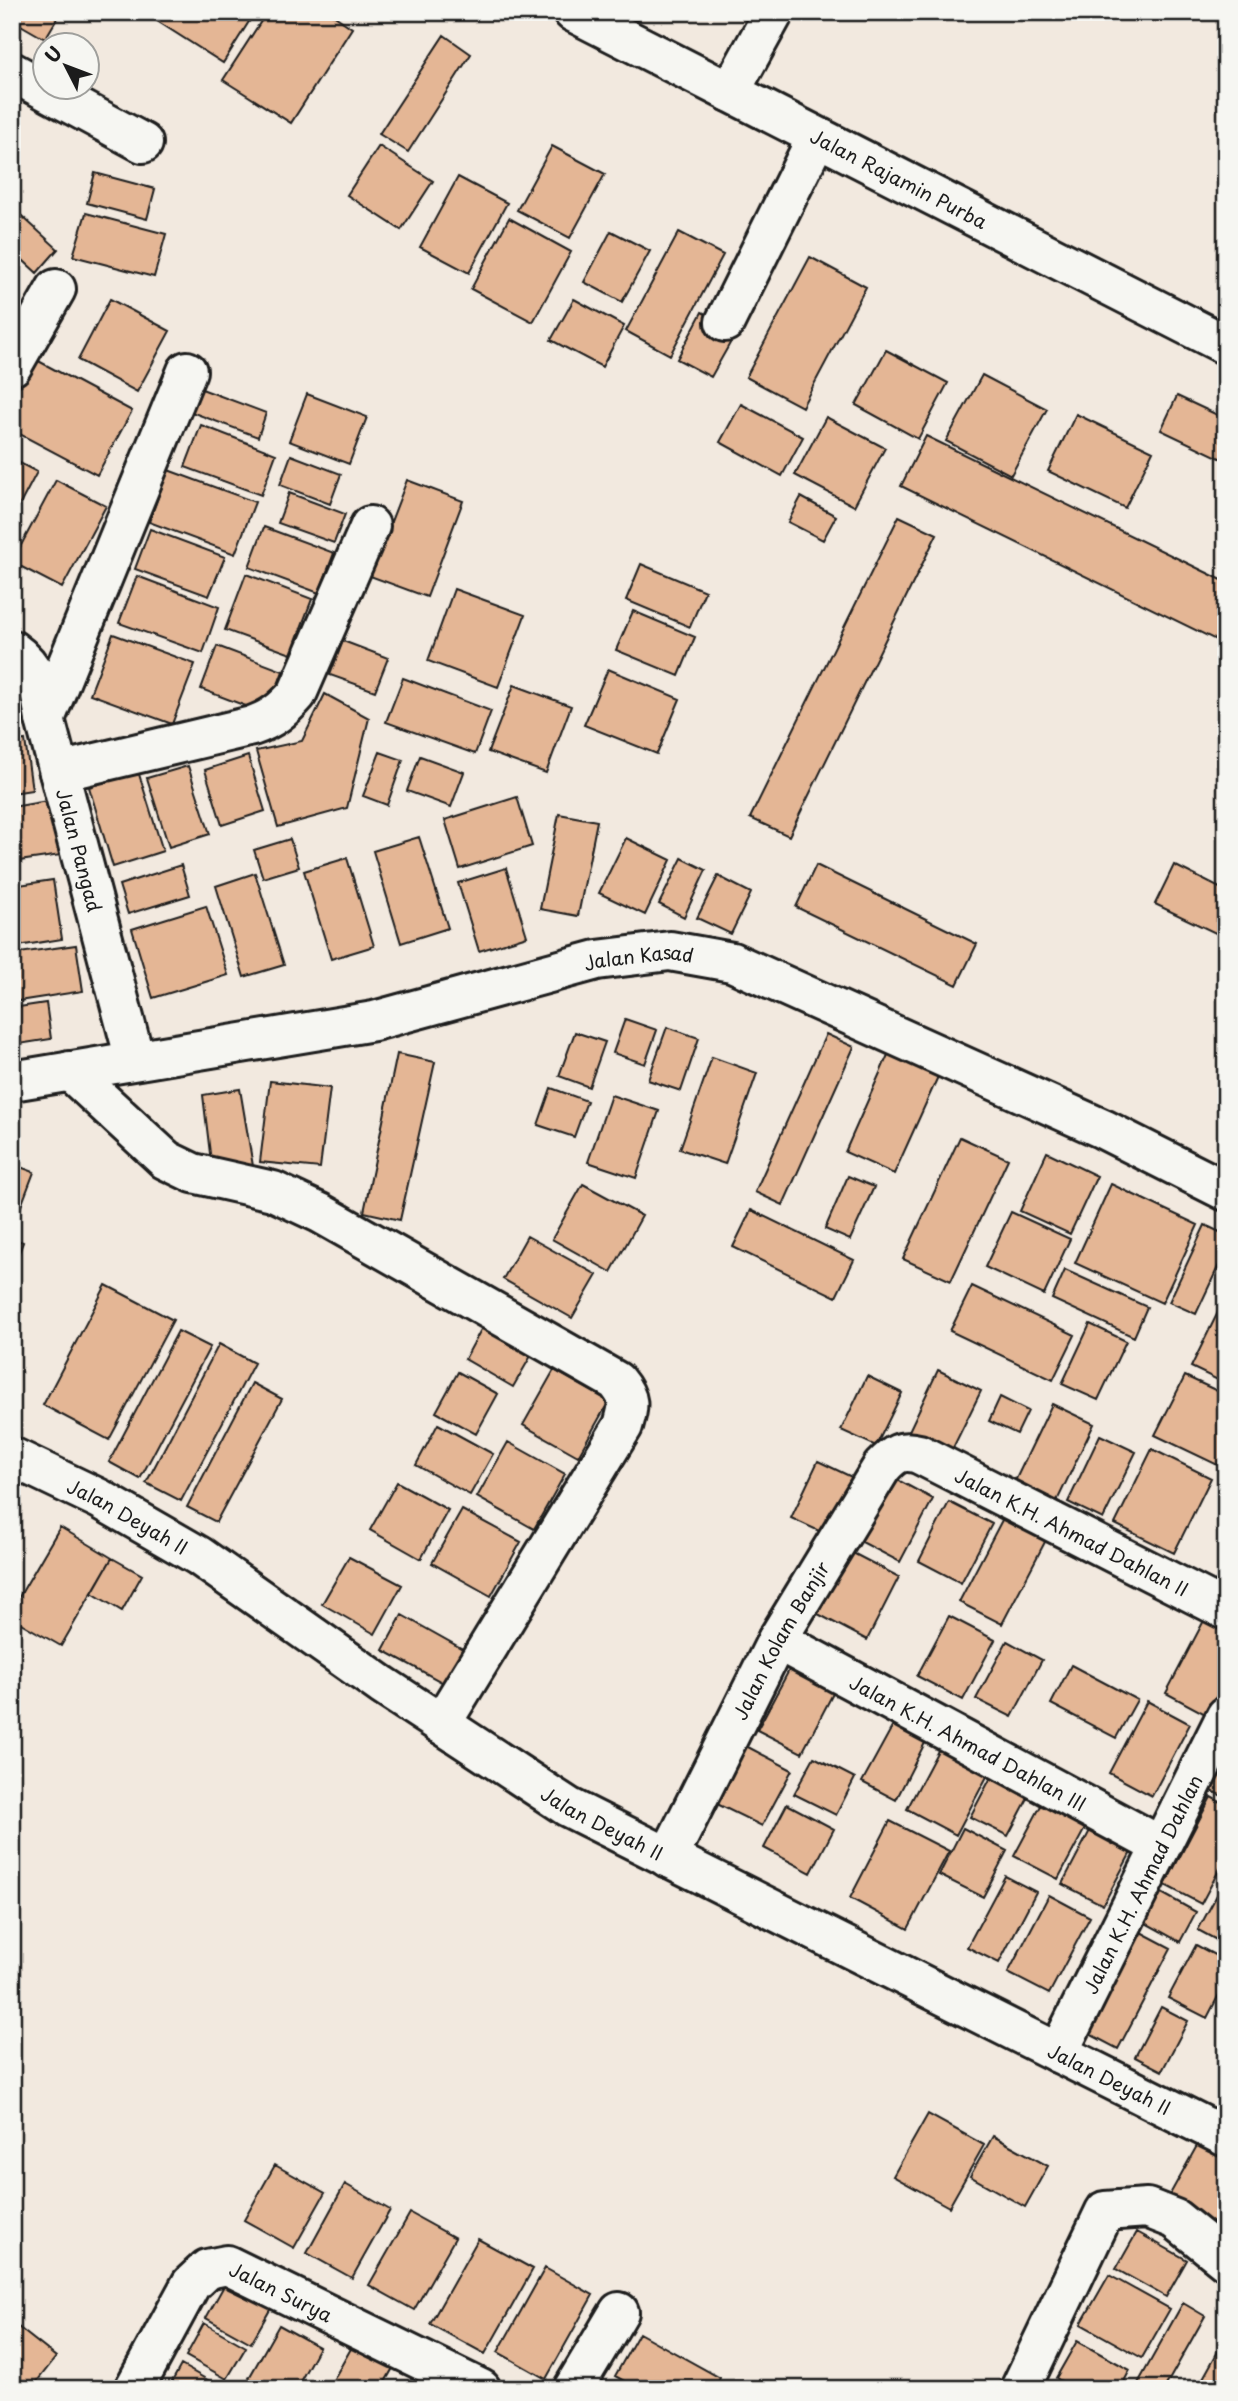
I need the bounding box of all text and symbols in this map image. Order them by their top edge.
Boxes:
north arrow [32,32,102,102]
text: U [37,39,68,69]
street label: Jalan Rajamin Purba [806,122,992,235]
street label: Jalan Pangad [50,785,109,915]
street label: Jalan Kasad [580,937,696,977]
street label: Jalan K.H. Ahmad Dahlan II [950,1461,1194,1603]
street label: Jalan Deyah II [63,1471,193,1561]
street label: Jalan Kolam Banjir [725,1555,836,1725]
street label: Jalan K.H. Ahmad Dahlan III [845,1668,1091,1817]
street label: Jalan K.H. Ahmad Dahlan [1076,1769,1209,1998]
street label: Jalan Deyah II [536,1779,668,1867]
street label: Jalan Deyah II [1043,2036,1176,2121]
street label: Jalan Surya [225,2254,337,2328]

